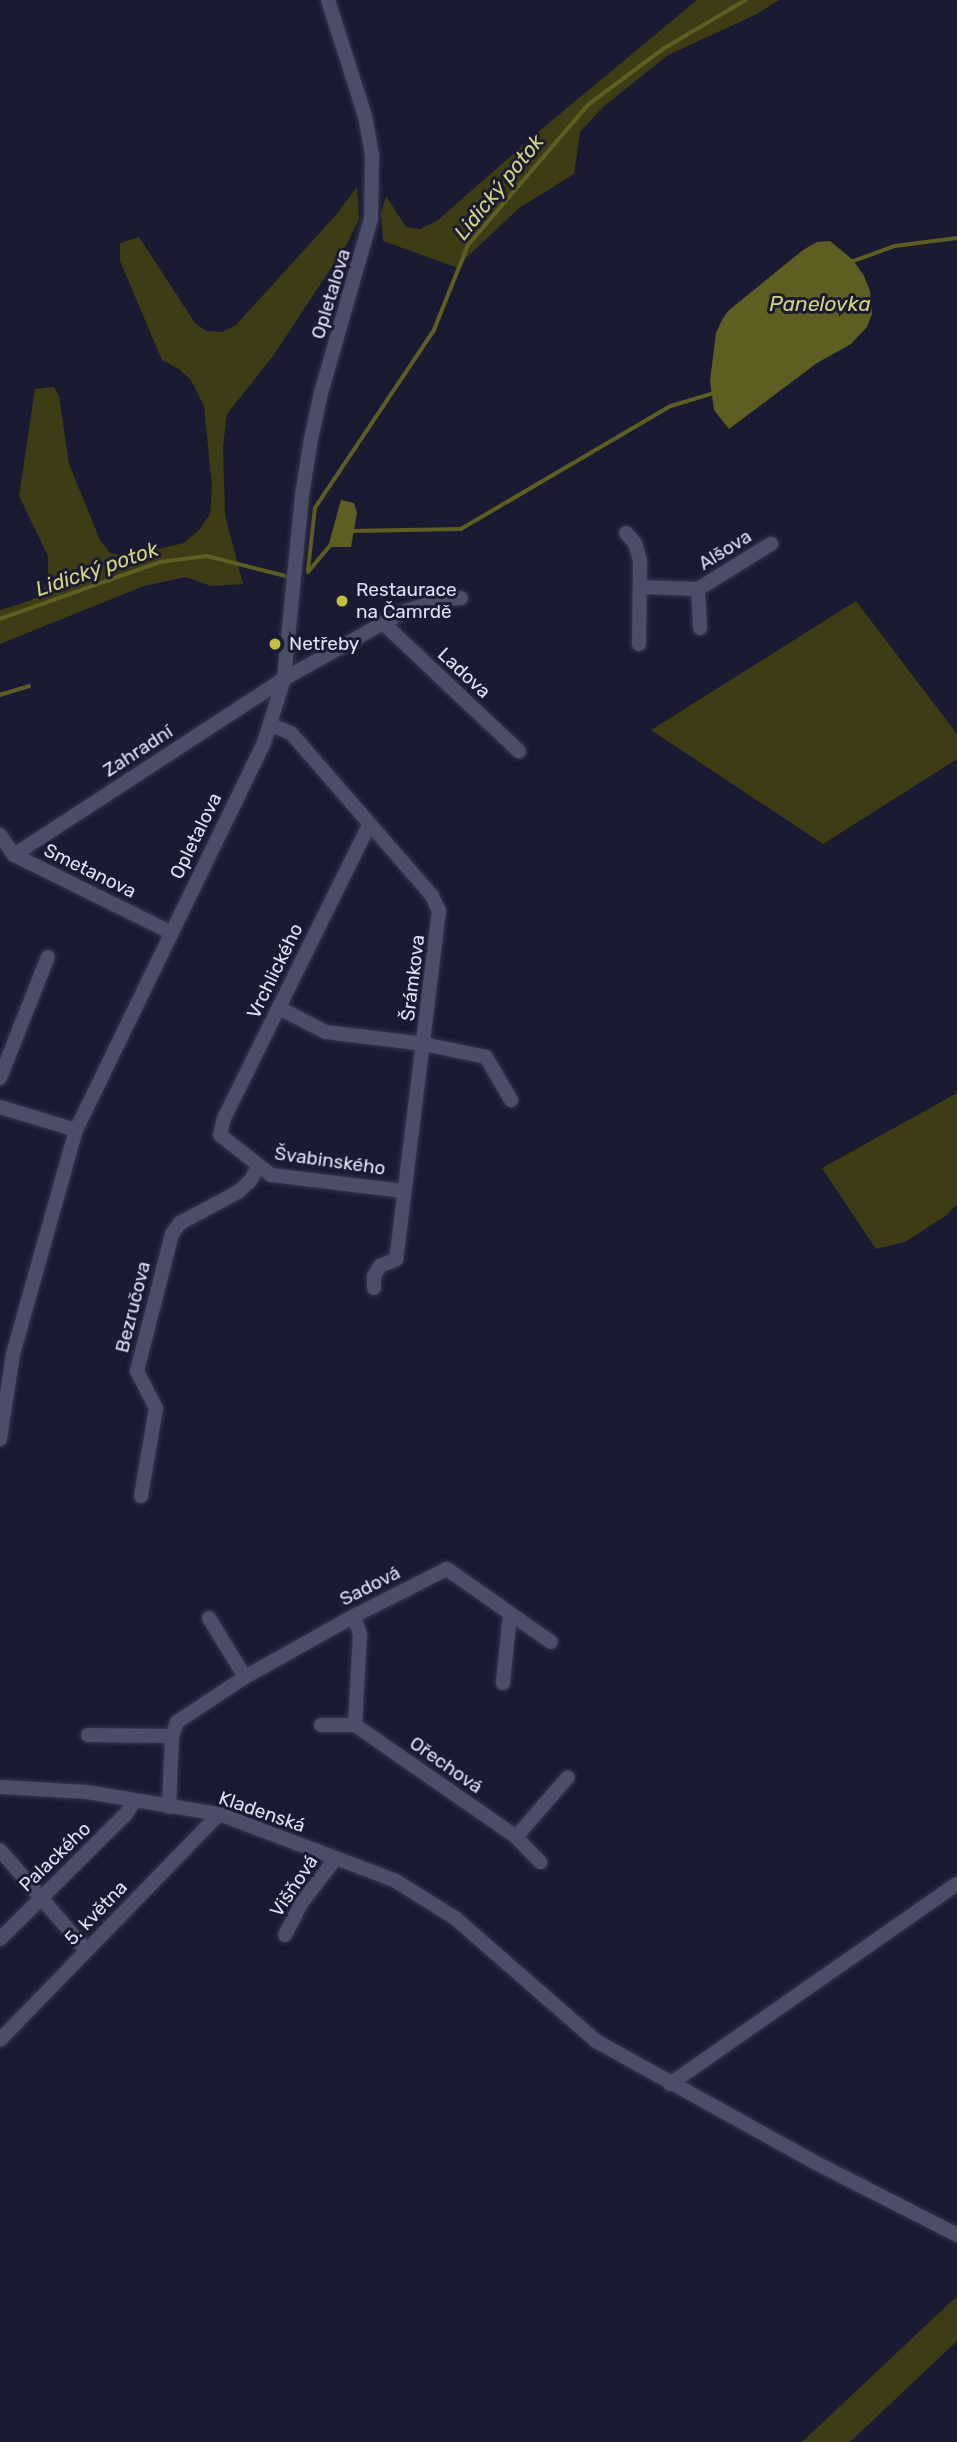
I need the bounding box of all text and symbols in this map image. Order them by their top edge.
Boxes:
water label: Lidický potok [449,129,549,245]
street label: Opletalova [306,246,356,342]
water label: Panelovka [769,291,871,317]
street label: Alšova [694,525,756,575]
water label: Lidický potok [32,536,162,602]
place label: Restaurace na Čamrdě [356,579,457,623]
marker: Restaurace na Čamrdě [334,593,350,609]
place label: Netřeby [289,633,359,655]
marker: Netřeby [267,636,283,652]
street label: Ladova [433,643,495,703]
street label: Zahradní [99,720,177,782]
street label: Opletalova [165,789,227,883]
street label: Smetanova [40,839,140,903]
street label: Vrchlického [242,920,308,1022]
street label: Šrámkova [396,934,430,1022]
street label: Švabinského [273,1142,387,1180]
street label: Bezručova [111,1259,155,1355]
street label: Sadová [336,1561,404,1611]
street label: Ořechová [405,1732,487,1798]
street label: Kladenská [216,1787,308,1837]
street label: Palackého [15,1817,95,1897]
street label: Višňová [265,1851,323,1921]
street label: 5. května [60,1876,132,1950]

